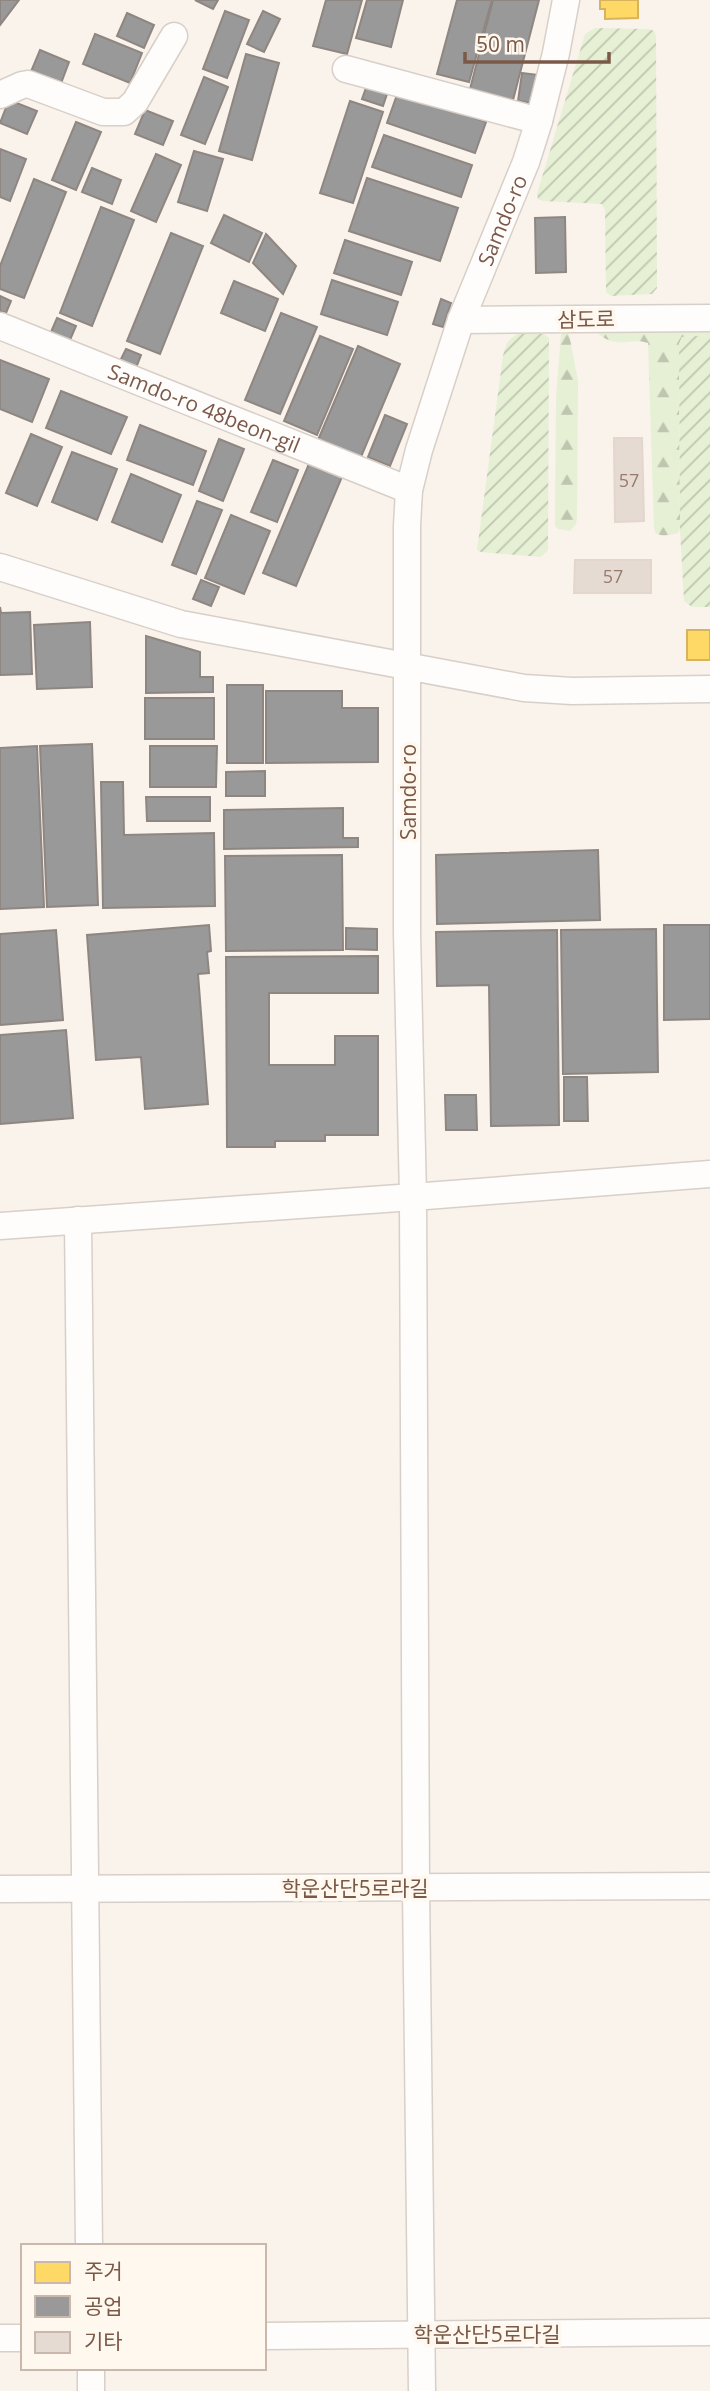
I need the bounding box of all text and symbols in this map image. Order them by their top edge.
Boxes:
scale bar [465,21,608,65]
text: 50 m [476,30,525,58]
street label: Samdo-ro [471,170,533,270]
street label: 삼도로 [557,304,615,334]
street label: Samdo-ro 48beon-gil [104,357,304,459]
house number: 57 [619,468,639,492]
house number: 57 [603,564,623,588]
street label: Samdo-ro [394,744,422,840]
street label: 학운산단5로라길 [281,1874,429,1902]
legend [21,2244,266,2370]
text: 주거 [84,2257,123,2285]
text: 공업 [84,2292,123,2320]
street label: 학운산단5로다길 [413,2320,561,2348]
text: 기타 [84,2327,123,2355]

